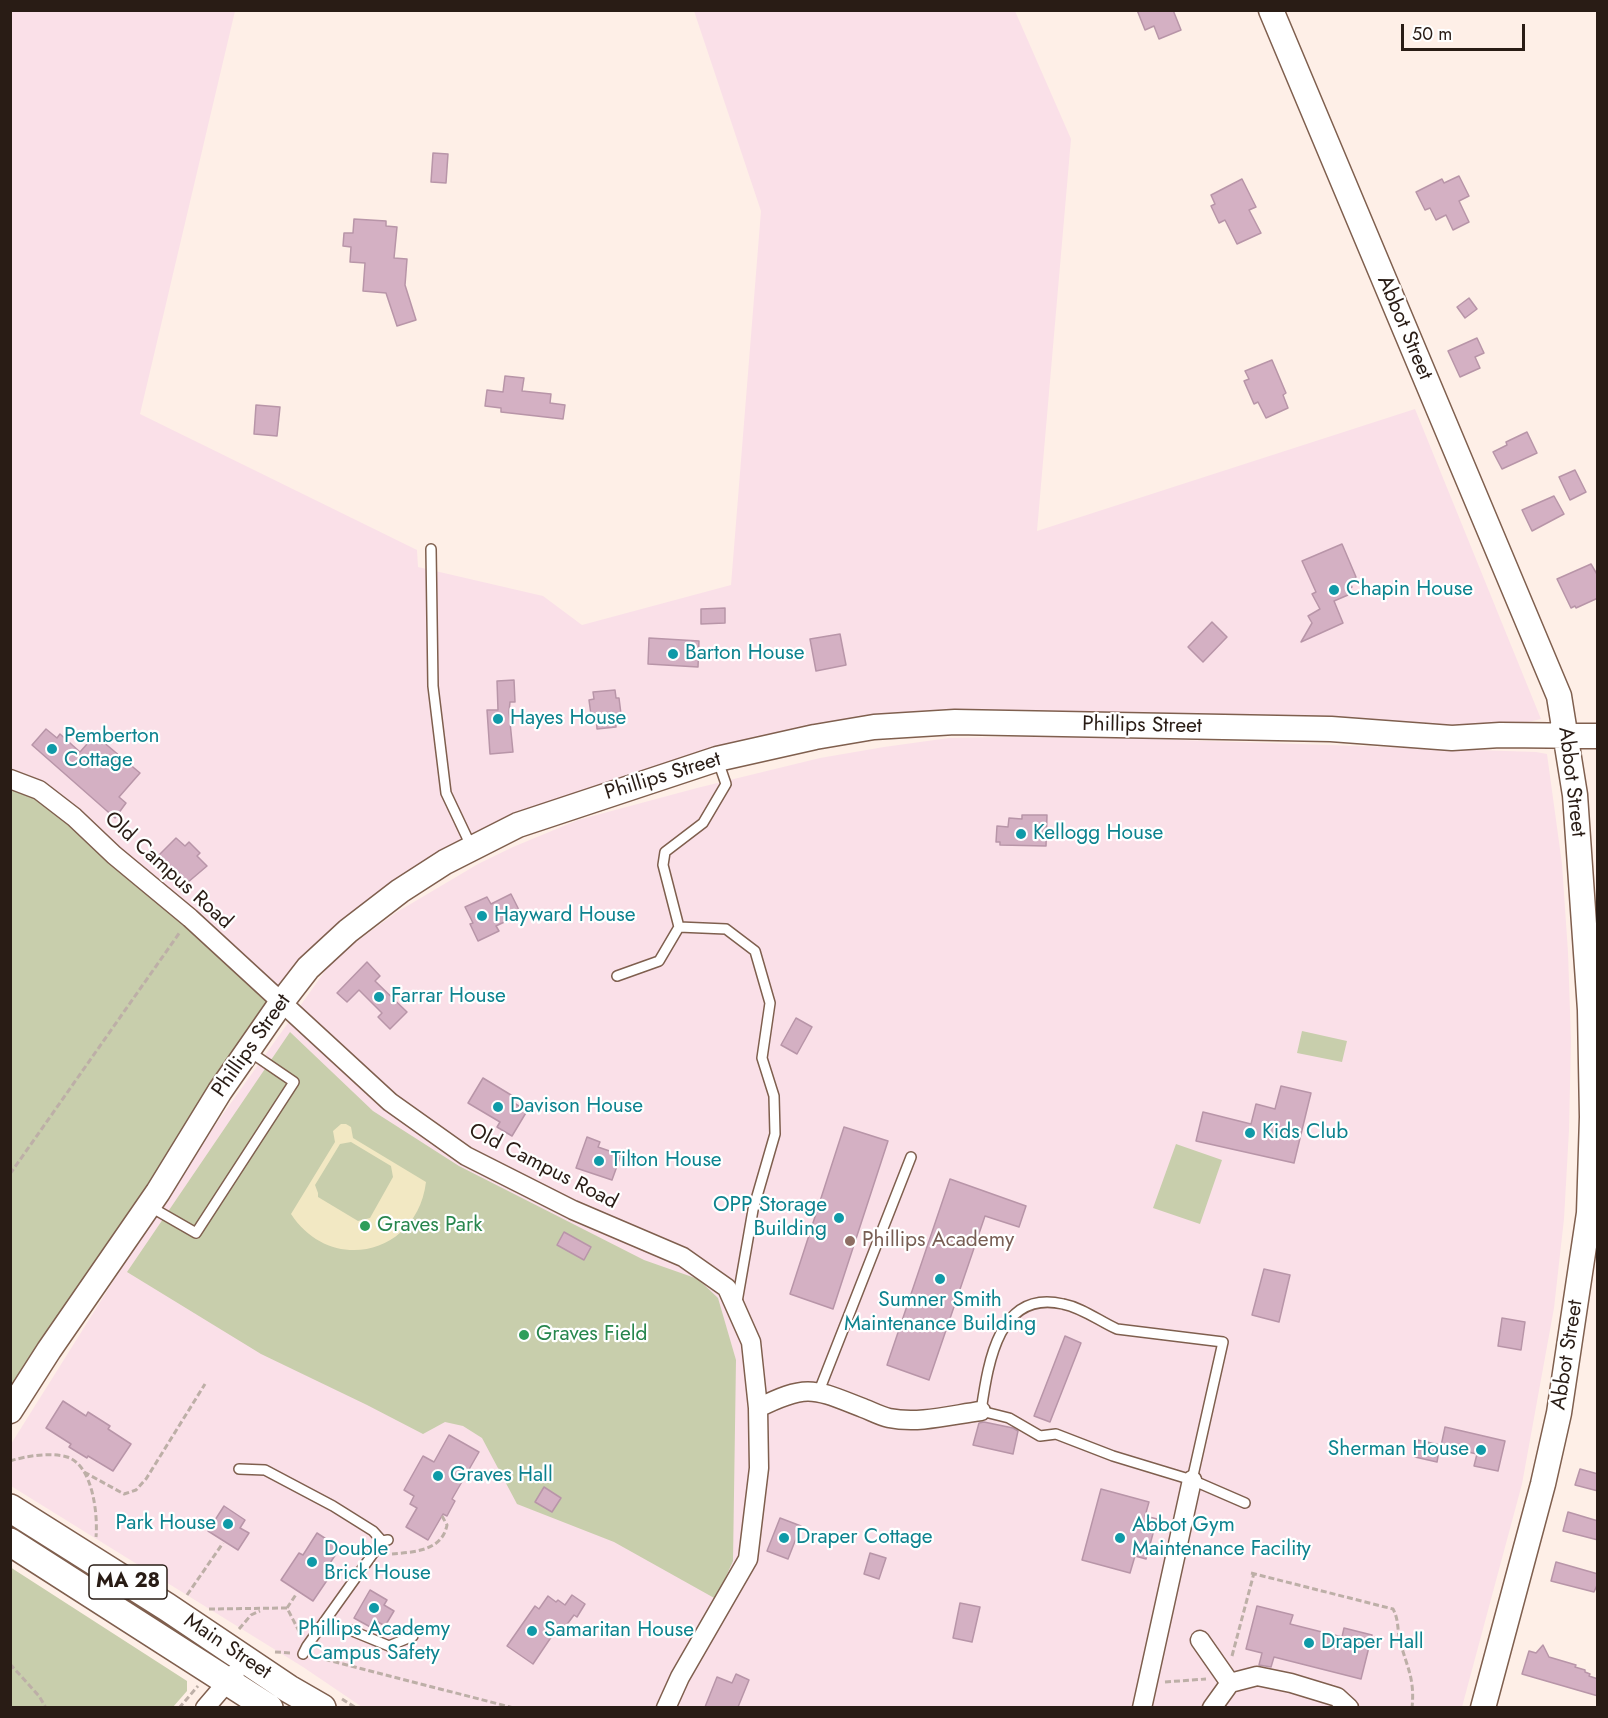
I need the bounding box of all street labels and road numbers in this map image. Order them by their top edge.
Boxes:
street label: Abbot Street [1371,272,1437,384]
street label: Phillips Street [1082,712,1202,740]
street label: Abbot Street [1552,726,1590,838]
street label: Phillips Street [602,747,724,807]
street label: Old Campus Road [99,807,237,935]
street label: Phillips Street [207,990,297,1102]
street label: Old Campus Road [464,1119,622,1215]
street label: Abbot Street [1547,1298,1589,1412]
road number: MA 28 [89,1565,167,1599]
street label: Main Street [179,1609,275,1685]

